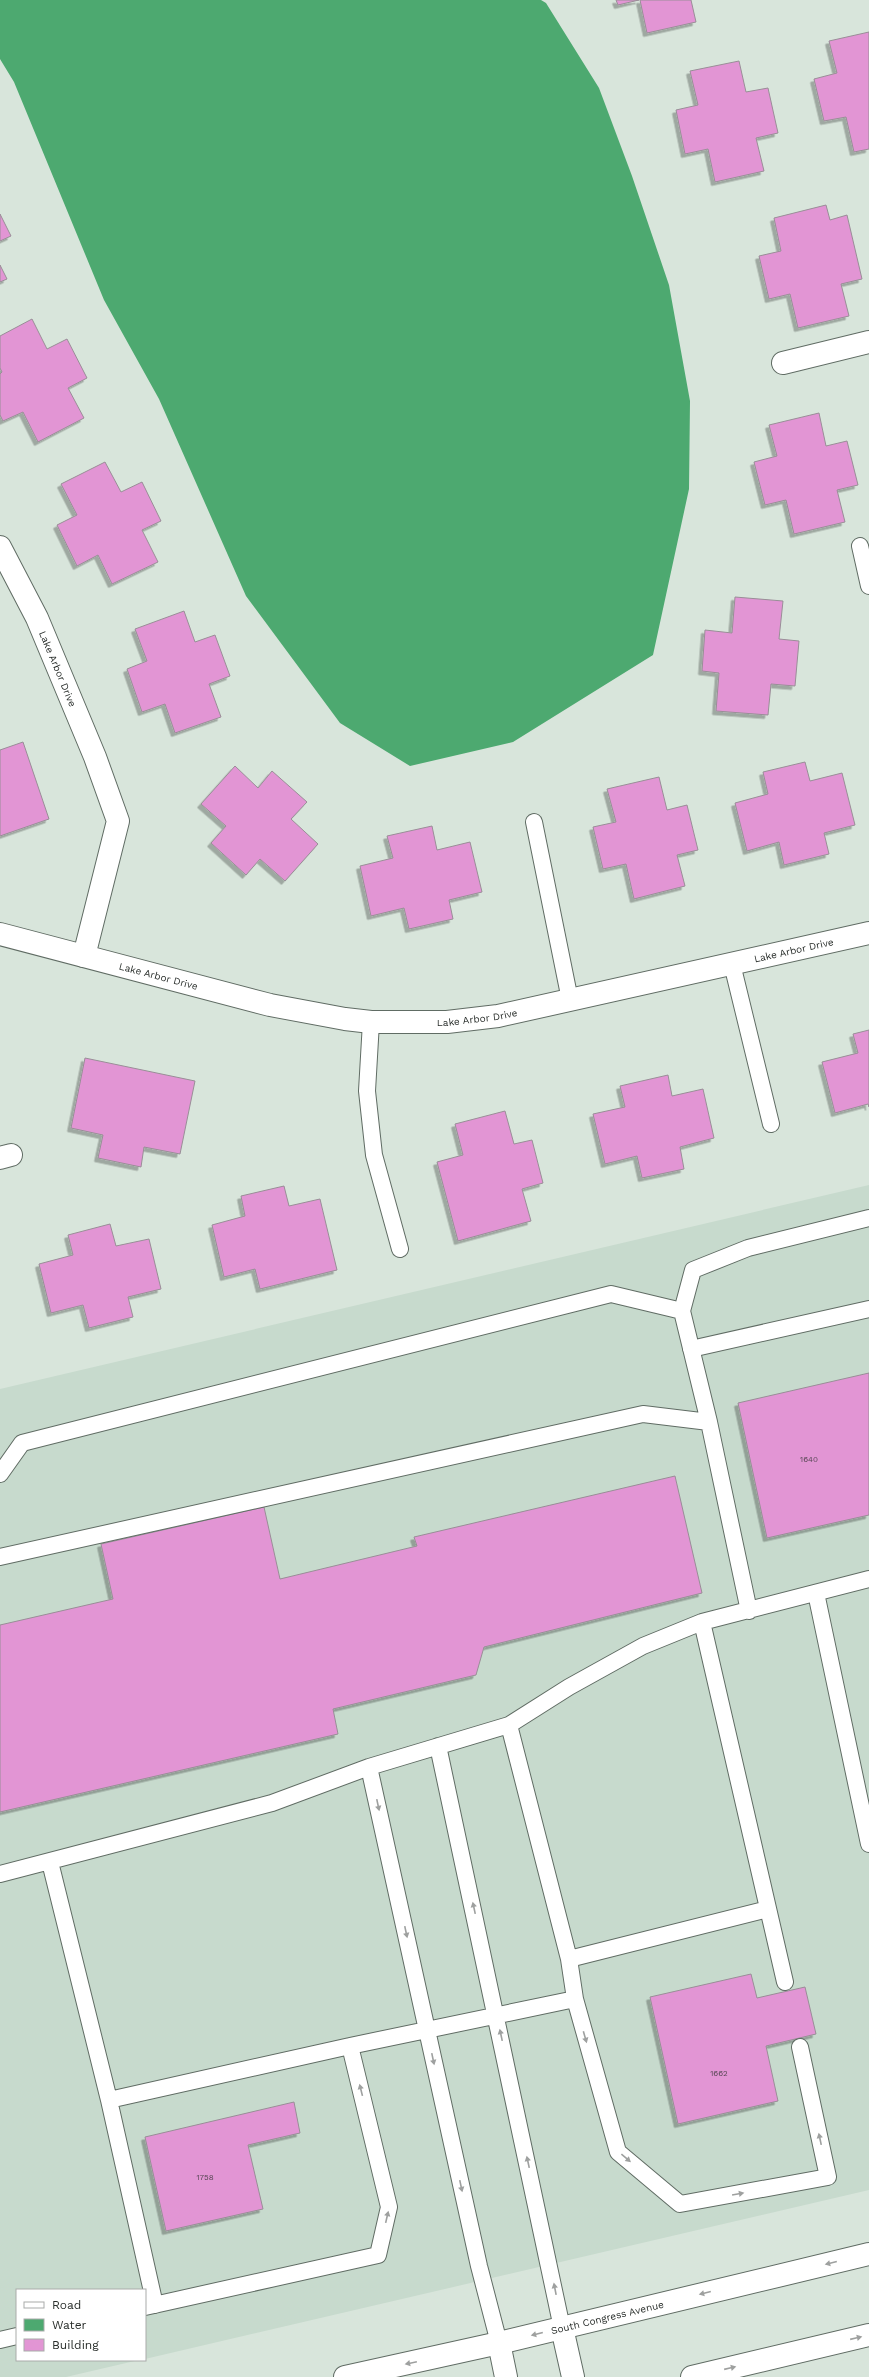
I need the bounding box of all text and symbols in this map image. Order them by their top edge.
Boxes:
street label: Lake Arbor Drive [37,629,78,709]
street label: Lake Arbor Drive [753,936,835,965]
street label: Lake Arbor Drive [118,961,199,992]
street label: Lake Arbor Drive [437,1007,519,1028]
house number: 1640 [800,1455,818,1464]
one-way arrow [375,1799,381,1811]
one-way arrow [470,1902,476,1914]
one-way arrow [403,1926,409,1938]
one-way arrow [498,2029,504,2041]
one-way arrow [583,2030,589,2043]
one-way arrow [431,2052,437,2065]
house number: 1662 [710,2069,728,2078]
one-way arrow [358,2084,364,2096]
one-way arrow [816,2133,822,2145]
one-way arrow [620,2154,631,2163]
one-way arrow [525,2156,531,2168]
house number: 1758 [196,2173,214,2182]
one-way arrow [459,2180,465,2192]
one-way arrow [732,2190,744,2196]
one-way arrow [384,2210,390,2222]
one-way arrow [825,2260,837,2266]
one-way arrow [551,2283,557,2295]
legend [16,2289,146,2361]
one-way arrow [699,2291,711,2297]
text: Road [52,2298,81,2312]
street label: South Congress Avenue [550,2299,665,2336]
text: Water [52,2318,87,2332]
one-way arrow [531,2331,544,2337]
one-way arrow [850,2335,862,2341]
text: Building [52,2338,99,2352]
one-way arrow [405,2360,417,2366]
one-way arrow [724,2365,736,2371]

